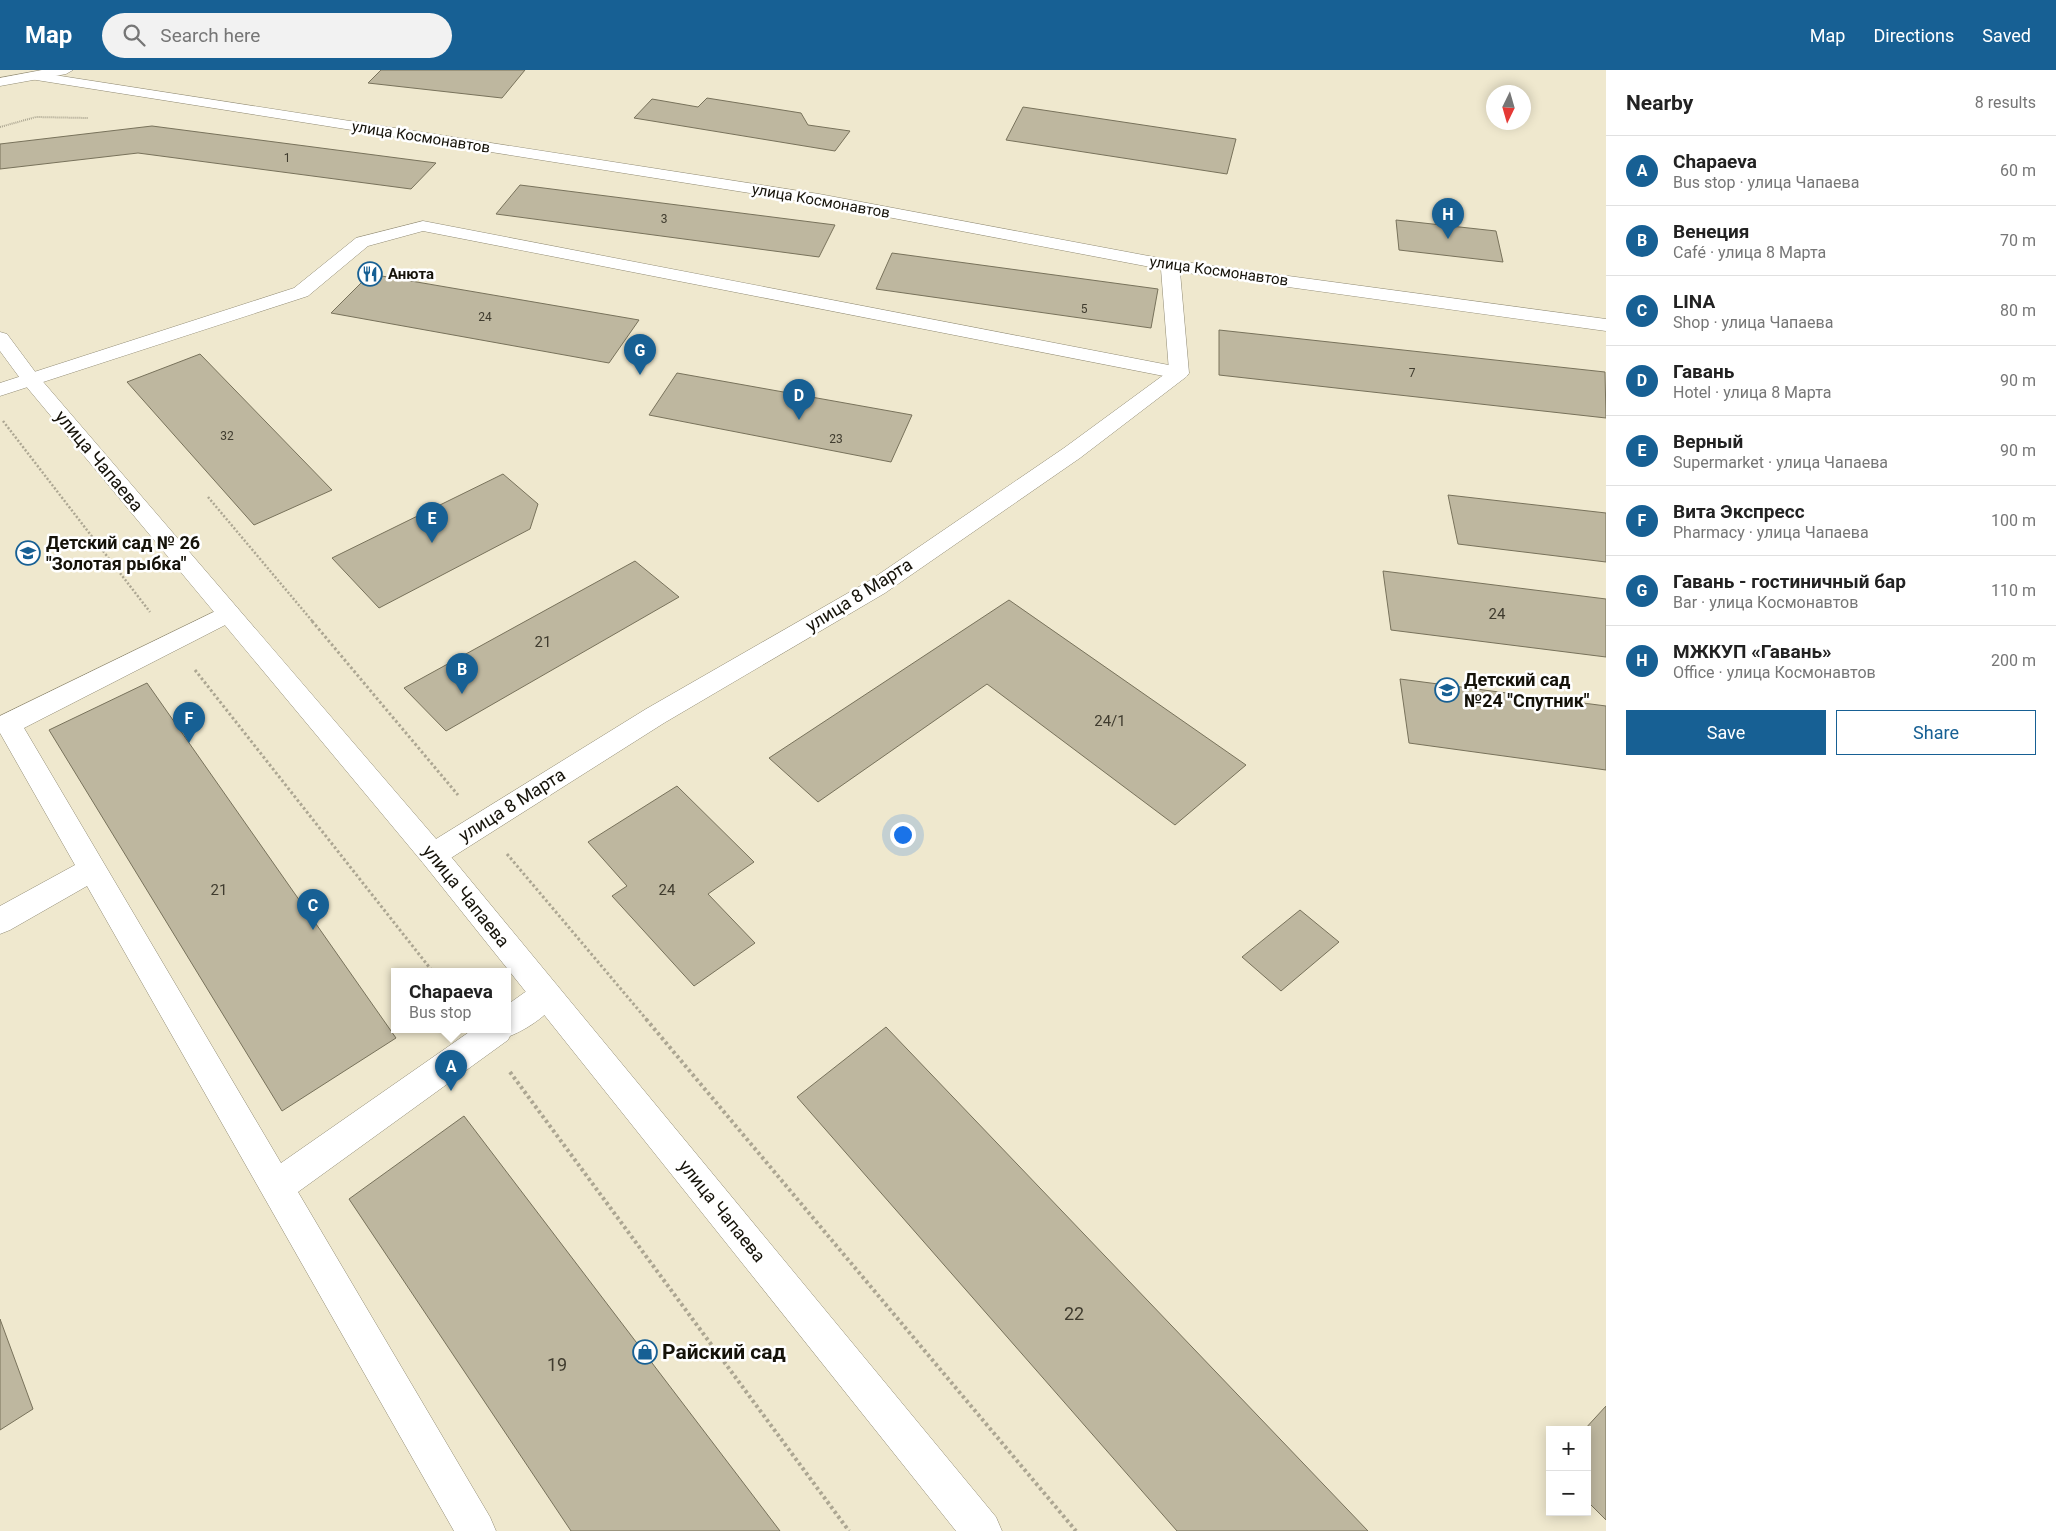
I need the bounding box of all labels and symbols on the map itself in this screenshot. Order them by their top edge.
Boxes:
north arrow [1486,85,1531,130]
street label: улица Космонавтов [351,117,491,157]
house number: 1 [284,151,290,165]
street label: улица Космонавтов [751,180,891,222]
pin: H [1432,198,1464,239]
house number: 3 [661,212,667,226]
street label: улица Космонавтов [1149,252,1289,290]
restaurant icon: Анюта [357,261,383,287]
place label: Анюта [388,265,434,283]
house number: 5 [1081,302,1088,316]
house number: 24 [478,310,492,324]
pin: G [624,334,656,375]
house number: 7 [1409,366,1416,380]
pin: D [783,379,815,420]
street label: улица Чапаева [51,406,148,516]
house number: 32 [220,429,234,443]
house number: 23 [829,432,843,446]
pin: E [416,502,448,543]
place label: Детский сад № 26 "Золотая рыбка" [46,532,200,574]
school or university icon: Детский сад № 26 "Золотая рыбка" [15,540,41,566]
street label: улица 8 Марта [802,553,916,636]
house number: 24 [1489,605,1506,623]
house number: 21 [535,633,551,651]
pin: B [446,653,478,694]
place label: Детский сад №24 "Спутник" [1464,669,1590,711]
school or university icon: Детский сад №24 "Спутник" [1434,677,1460,703]
pin: F [173,702,205,743]
house number: 24/1 [1094,712,1126,730]
street label: улица 8 Марта [455,763,569,846]
your location [890,822,916,848]
street label: улица Чапаева [419,840,514,951]
house number: 21 [211,881,227,899]
house number: 24 [659,881,676,899]
pin: C [297,889,329,930]
pin: A [435,1050,467,1091]
street label: улица Чапаева [675,1155,770,1266]
house number: 22 [1064,1303,1084,1324]
shop icon: Райский сад [632,1339,658,1365]
place label: Райский сад [662,1340,786,1364]
house number: 19 [547,1354,567,1375]

